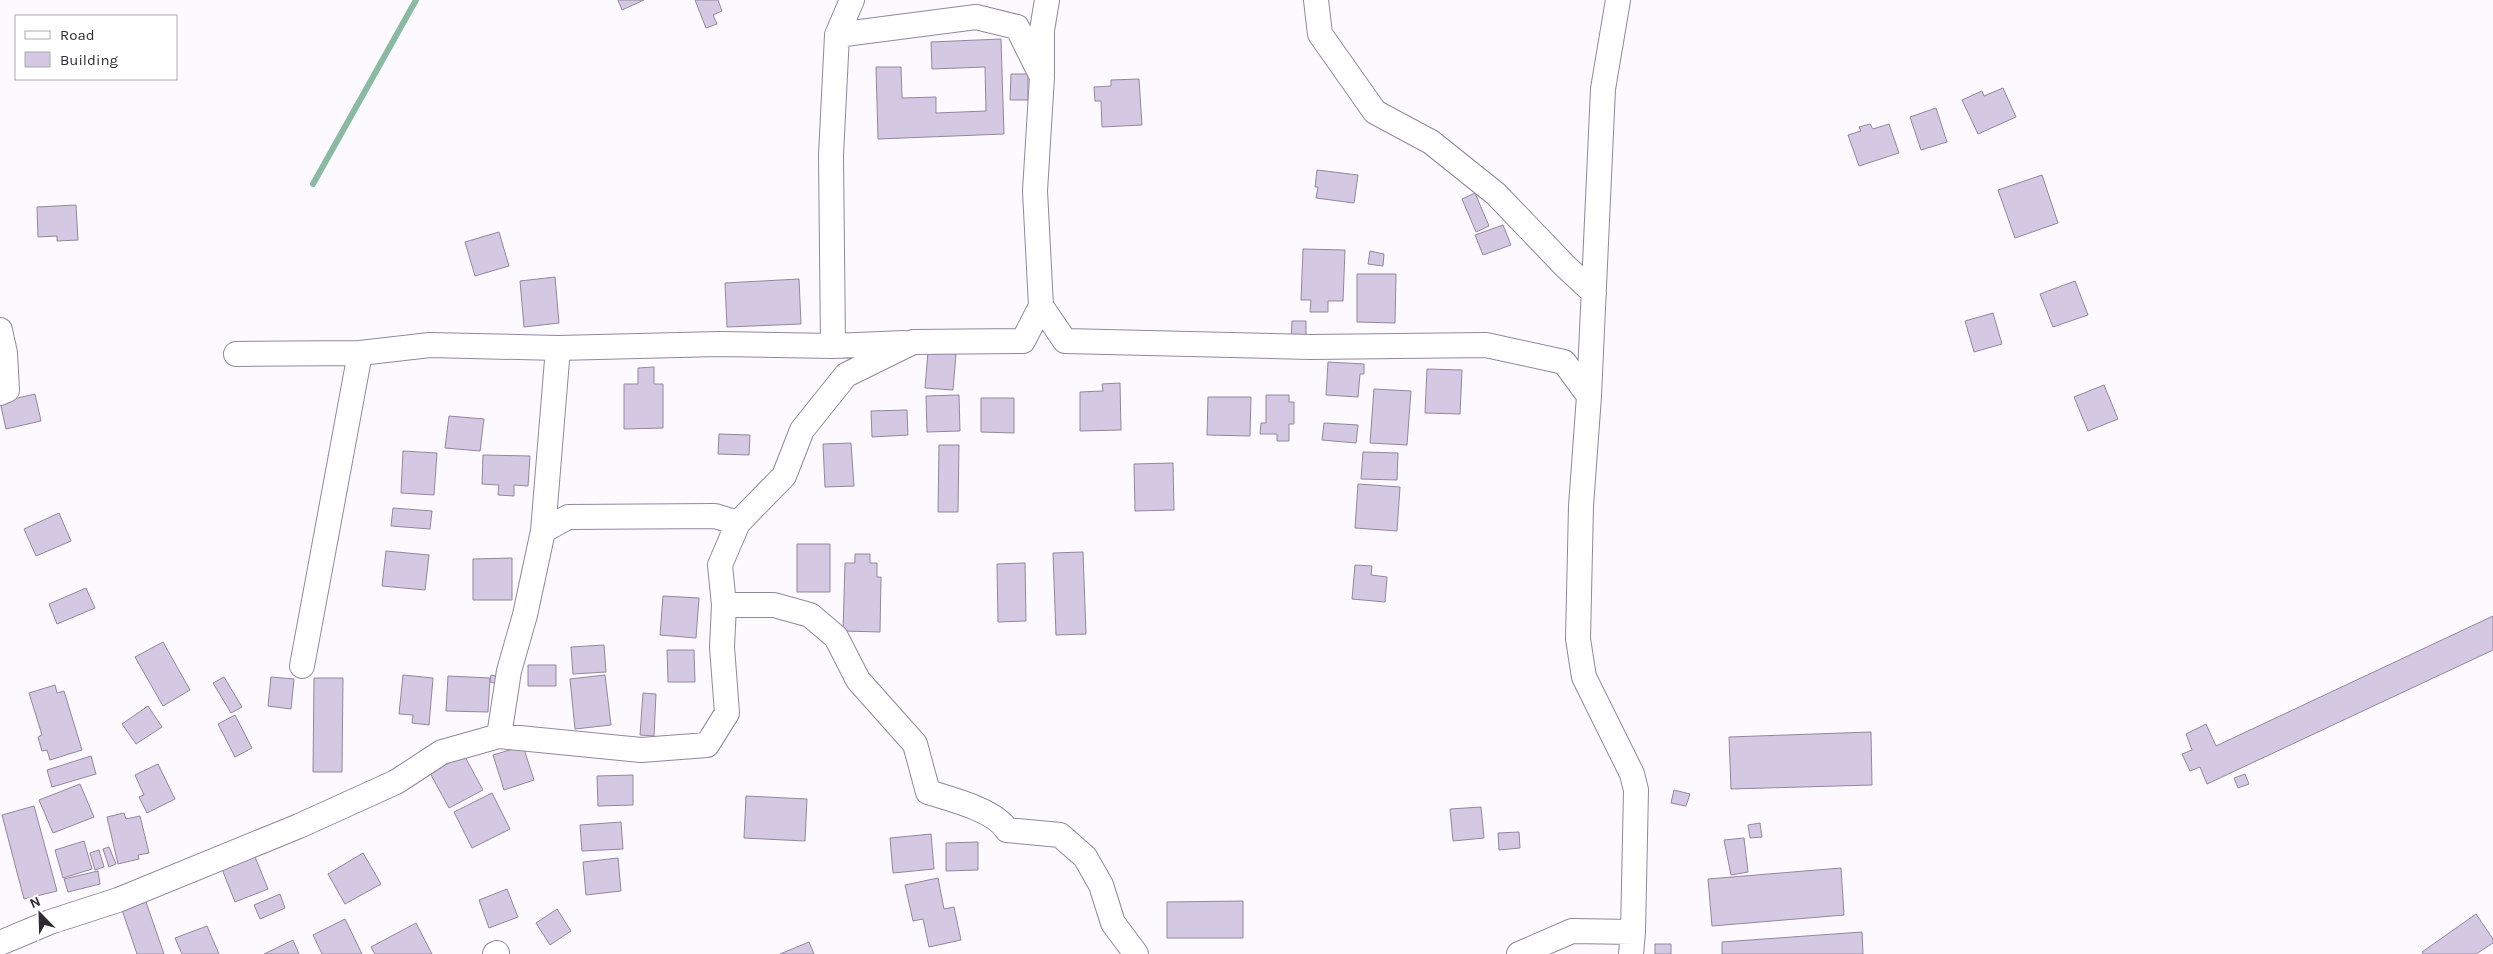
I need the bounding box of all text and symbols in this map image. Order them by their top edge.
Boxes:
legend [15,15,178,80]
text: Road [60,26,95,44]
text: Building [60,51,118,69]
north arrow [15,889,65,939]
text: N [27,893,43,912]

